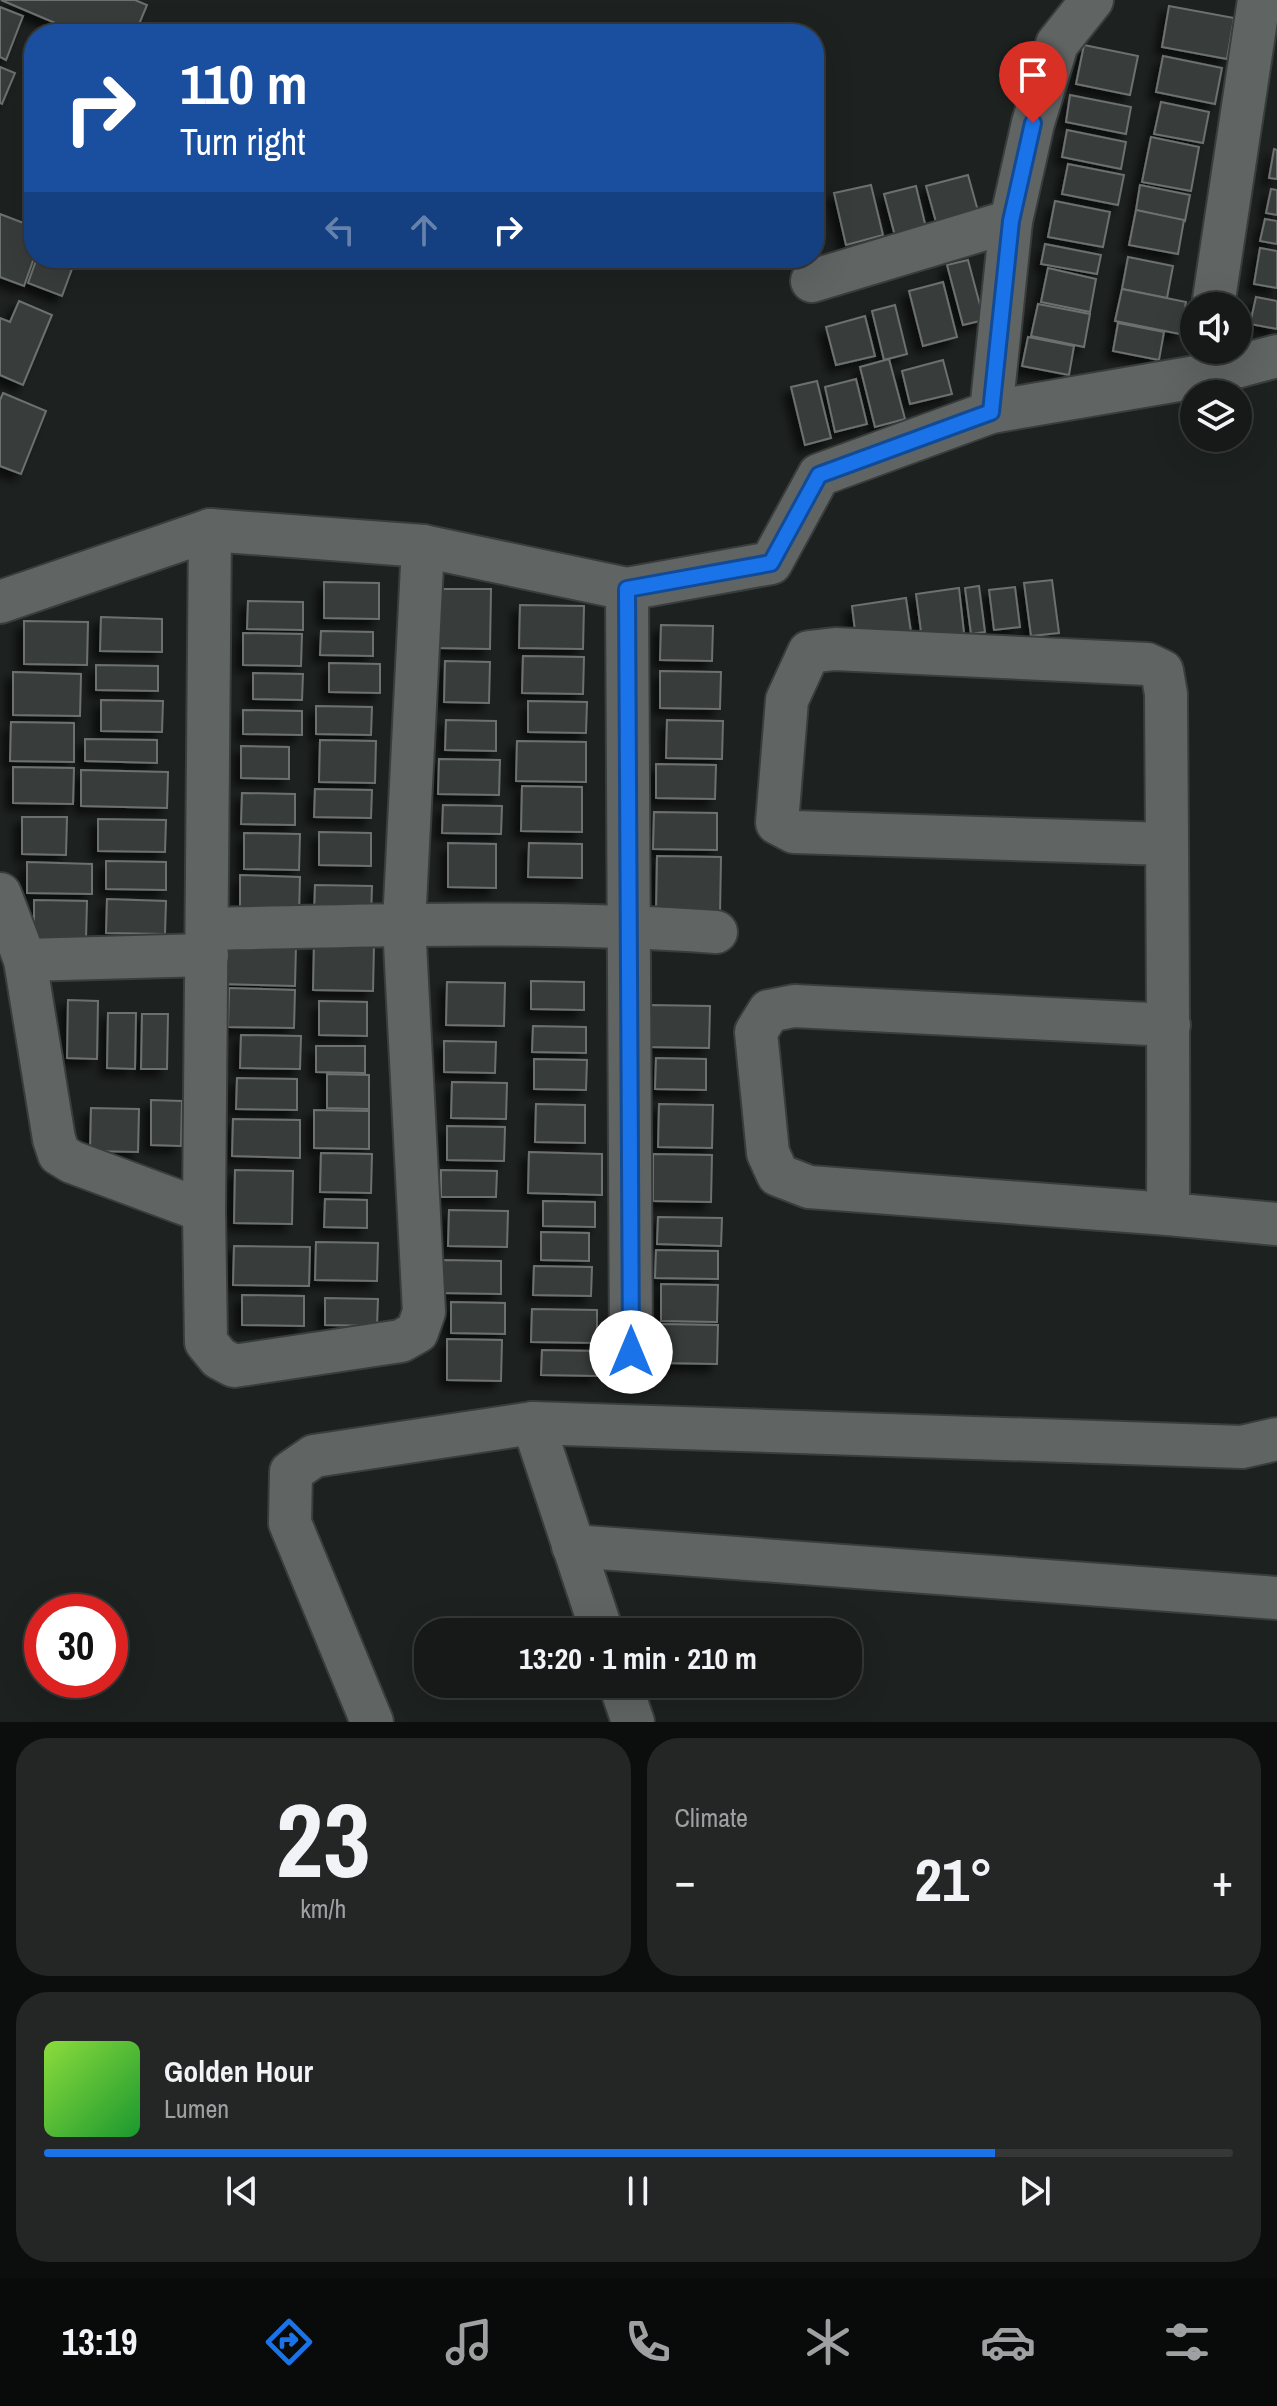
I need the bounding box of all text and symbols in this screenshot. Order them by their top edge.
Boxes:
pin [999,41,1067,123]
text: 110 m [180,46,308,121]
icon: arrive [1011,53,1055,97]
icon: right [48,56,152,160]
text: Turn right [180,118,305,166]
icon: left [318,208,362,252]
icon: ahead [402,208,446,252]
icon: right [486,208,530,252]
map controls [1180,292,1252,452]
button: sound [1180,292,1252,364]
button: layers [1180,380,1252,452]
position arrow [589,1310,673,1394]
speed limit sign: 30 [24,1594,128,1698]
text: 13:20 · 1 min · 210 m [519,1638,757,1678]
text: 23 [276,1769,371,1909]
text: Climate [675,1800,748,1835]
text: 21° [914,1839,993,1920]
text: − [675,1850,696,1910]
text: + [1212,1850,1233,1910]
text: km/h [300,1891,346,1926]
text: Golden Hour [164,2051,313,2091]
text: Lumen [164,2091,229,2126]
icon: previous [220,2169,264,2213]
icon: pause [616,2169,660,2213]
icon: next [1013,2169,1057,2213]
icon: directions [261,2314,317,2370]
icon: music [441,2314,497,2370]
icon: phone [620,2314,676,2370]
icon: climate [800,2314,856,2370]
icon: car [980,2314,1036,2370]
icon: filters [1159,2314,1215,2370]
text: 13:19 [62,2318,137,2366]

